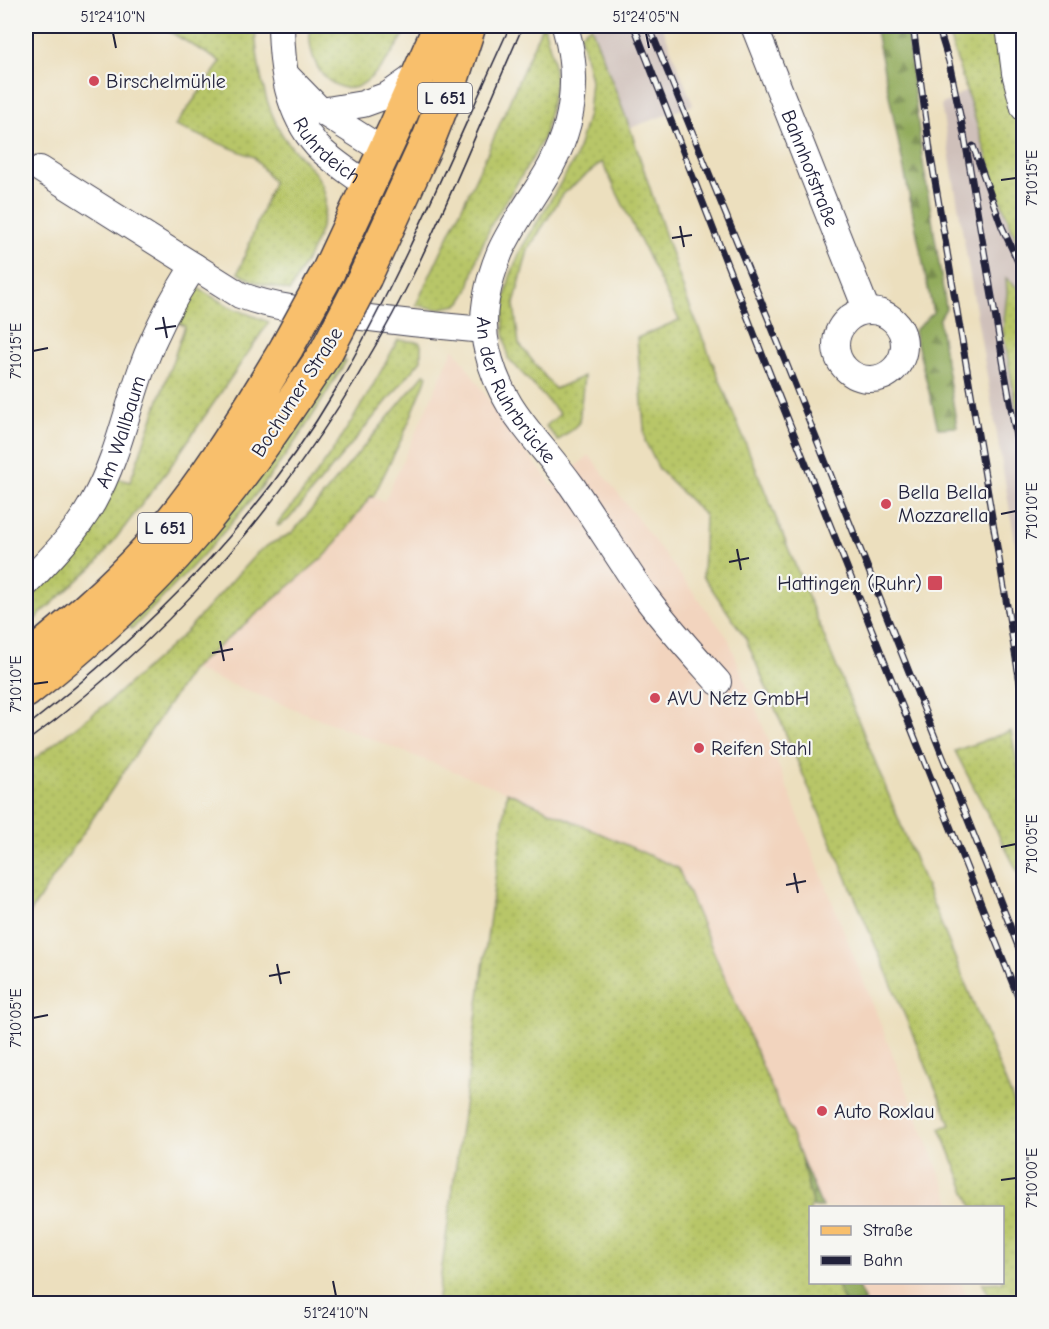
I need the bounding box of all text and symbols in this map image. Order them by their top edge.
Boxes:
text: 51°24'10"N [81,8,145,26]
text: 51°24'05"N [612,8,680,26]
place label: Birschelmühle [106,70,226,93]
marker: Birschelmühle [87,74,101,88]
road number: L 651 [418,83,472,113]
street label: Bahnhofstraße [777,106,844,230]
street label: Ruhrdeich [289,113,365,188]
text: 7°10'15"E [1023,150,1041,206]
street label: An der Ruhrbrücke [472,317,561,468]
text: 7°10'15"E [7,323,25,379]
street label: Bochumer Straße [247,323,347,461]
street label: Am Wallbaum [90,372,150,492]
place label: Bella Bella Mozzarella [898,481,989,527]
text: 7°10'10"E [1023,482,1041,540]
marker: Bella Bella Mozzarella [879,497,893,511]
road number: L 651 [138,513,192,543]
place label: Hattingen (Ruhr) [777,572,922,595]
marker: Hattingen (Ruhr) [926,574,944,592]
text: 7°10'10"E [7,655,25,713]
place label: AVU Netz GmbH [667,687,809,710]
marker: AVU Netz GmbH [648,691,662,705]
place label: Reifen Stahl [711,737,812,760]
marker: Reifen Stahl [692,741,706,755]
text: 7°10'05"E [1023,814,1041,874]
text: 7°10'05"E [7,988,25,1048]
place label: Auto Roxlau [834,1100,934,1123]
marker: Auto Roxlau [815,1104,829,1118]
text: 7°10'00"E [1023,1148,1041,1208]
legend [809,1206,1004,1284]
text: Straße [863,1220,913,1241]
text: Bahn [863,1250,903,1271]
text: 51°24'10"N [304,1304,368,1322]

